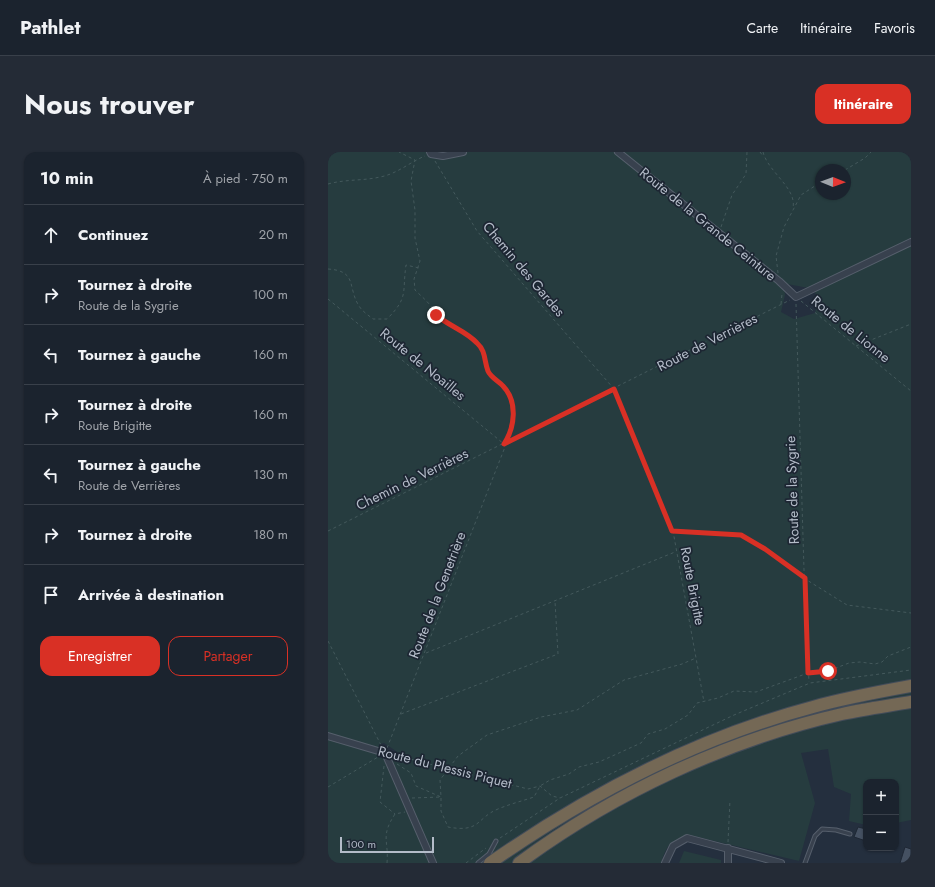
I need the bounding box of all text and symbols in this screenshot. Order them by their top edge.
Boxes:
text: Pathlet [20,14,80,41]
text: Carte [746,18,778,38]
text: Itinéraire [800,18,852,38]
text: Favoris [874,18,915,38]
text: Nous trouver [24,84,195,125]
button: Itinéraire [815,84,911,124]
street label: Route de la Grande Ceinture [635,163,781,285]
north arrow [815,164,851,200]
text: 10 min [40,166,93,190]
text: À pied · 750 m [203,169,288,188]
street label: Chemin des Gardes [478,217,570,321]
icon: ahead [40,224,62,246]
text: Continuez [78,224,148,246]
text: 20 m [259,225,288,244]
text: Tournez à droite [78,274,192,296]
icon: right [40,284,62,306]
text: 100 m [253,285,288,304]
street label: Route de Lionne [807,291,895,367]
text: Route de la Sygrie [78,296,179,315]
route end [427,306,445,324]
street label: Route de Verrières [653,308,761,376]
street label: Route de Noailles [376,323,470,405]
icon: left [40,344,62,366]
text: Tournez à gauche [78,344,201,366]
text: 160 m [253,345,288,364]
text: Tournez à droite [78,394,192,416]
icon: right [40,404,62,426]
text: 160 m [253,405,288,424]
text: Route Brigitte [78,416,152,435]
street label: Route de la Sygrie [780,435,804,545]
street label: Chemin de Verrières [352,443,472,515]
text: Tournez à gauche [78,454,201,476]
icon: left [40,464,62,486]
text: 130 m [253,465,288,484]
text: Route de Verrières [78,476,180,495]
icon: right [40,524,62,546]
text: Tournez à droite [78,524,192,546]
text: 180 m [253,525,288,544]
street label: Route de la Genetrière [404,529,470,661]
street label: Route Brigitte [676,545,710,627]
icon: arrive [40,584,62,606]
text: Arrivée à destination [78,584,224,606]
button: Enregistrer [40,636,160,676]
button: Partager [168,636,288,676]
route start [819,662,837,680]
street label: Route du Plessis Piquet [376,741,515,793]
map controls [863,779,899,851]
button: + [863,779,899,815]
button: − [863,815,899,851]
scale bar [340,835,434,854]
text: 100 m [346,836,376,852]

